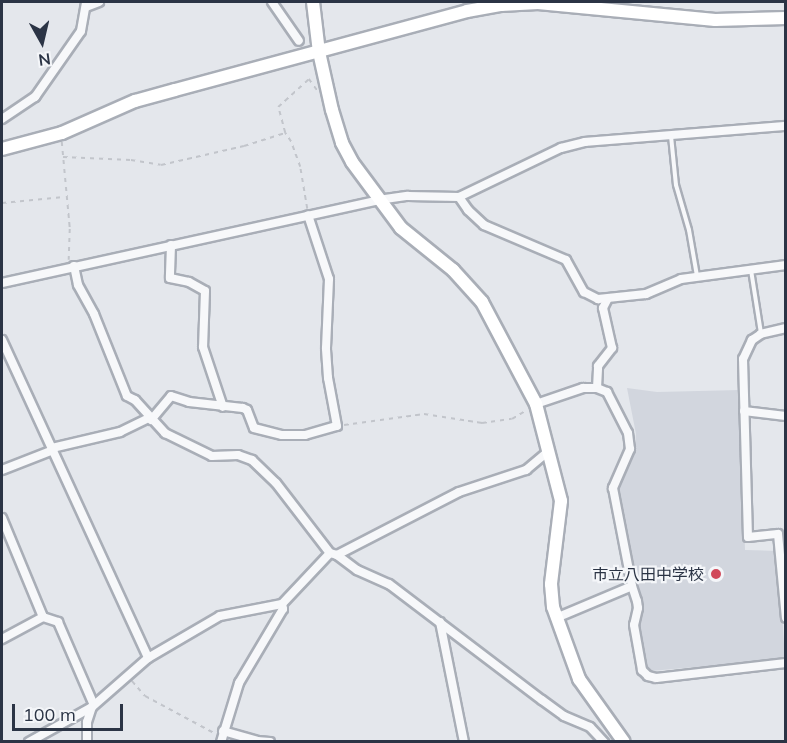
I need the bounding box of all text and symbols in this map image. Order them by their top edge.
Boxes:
north arrow [12,12,72,72]
text: N [37,49,52,71]
place label: 市立八田中学校 [592,564,704,584]
marker: 市立八田中学校 [709,567,723,581]
scale bar [15,692,126,730]
text: 100 m [23,703,76,726]

